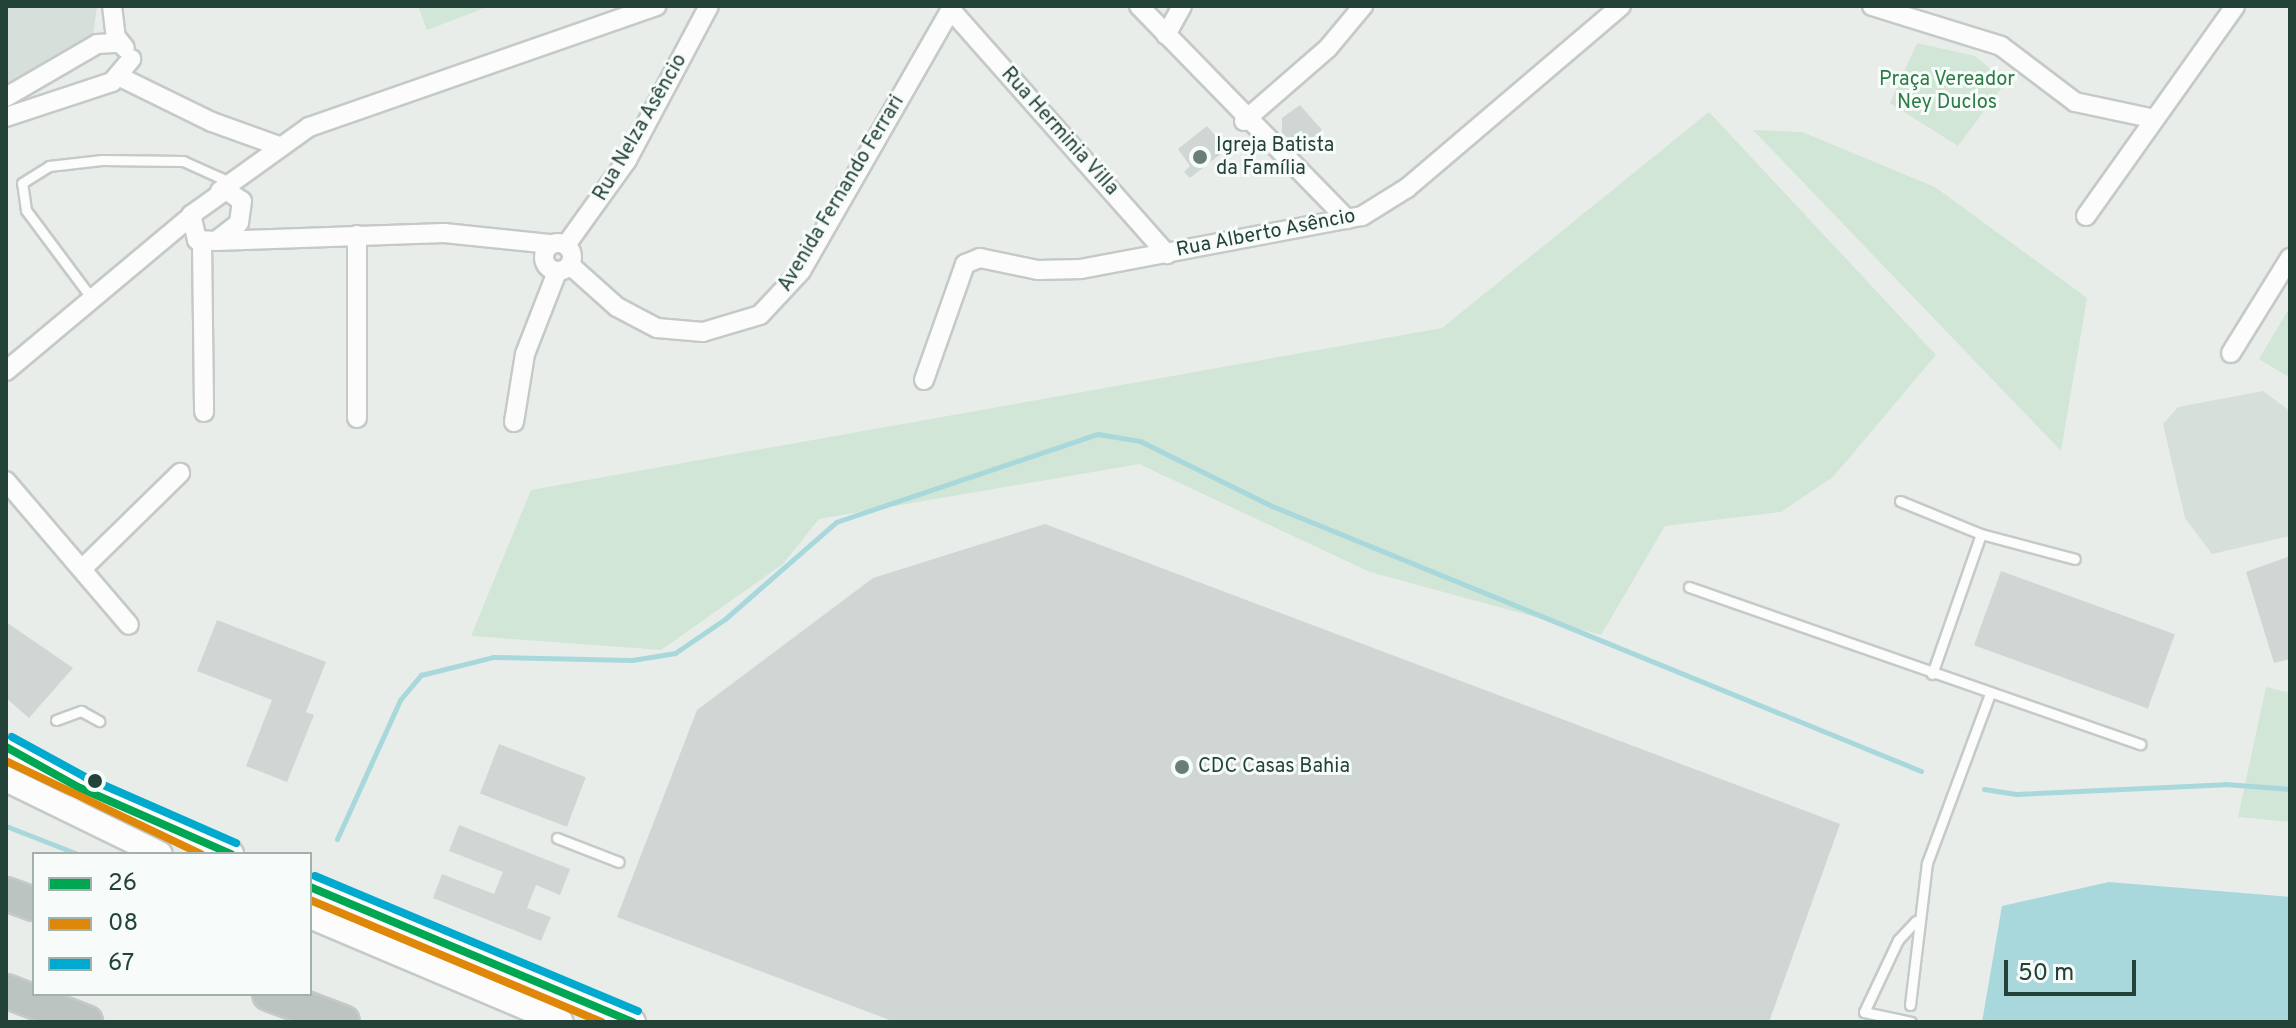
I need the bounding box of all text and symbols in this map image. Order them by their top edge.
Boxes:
street label: Rua Nelza Asêncio [589,50,693,206]
street label: Rua Herminia Villa [995,63,1123,201]
park label: Praça Vereador Ney Duclos [1879,68,2015,115]
street label: Avenida Fernando Ferrari [774,91,910,297]
place label: Igreja Batista da Família [1216,134,1334,181]
marker: Igreja Batista da Família [1191,148,1209,166]
street label: Rua Alberto Asêncio [1174,205,1358,263]
place label: CDC Casas Bahia [1198,755,1350,779]
marker: CDC Casas Bahia [1173,758,1191,776]
unlabelled marker [87,773,103,789]
legend [32,852,312,996]
text: 26 [108,869,137,899]
text: 08 [108,909,138,939]
scale bar [2008,944,2140,994]
text: 67 [108,949,134,979]
text: 50 m [2018,959,2074,989]

